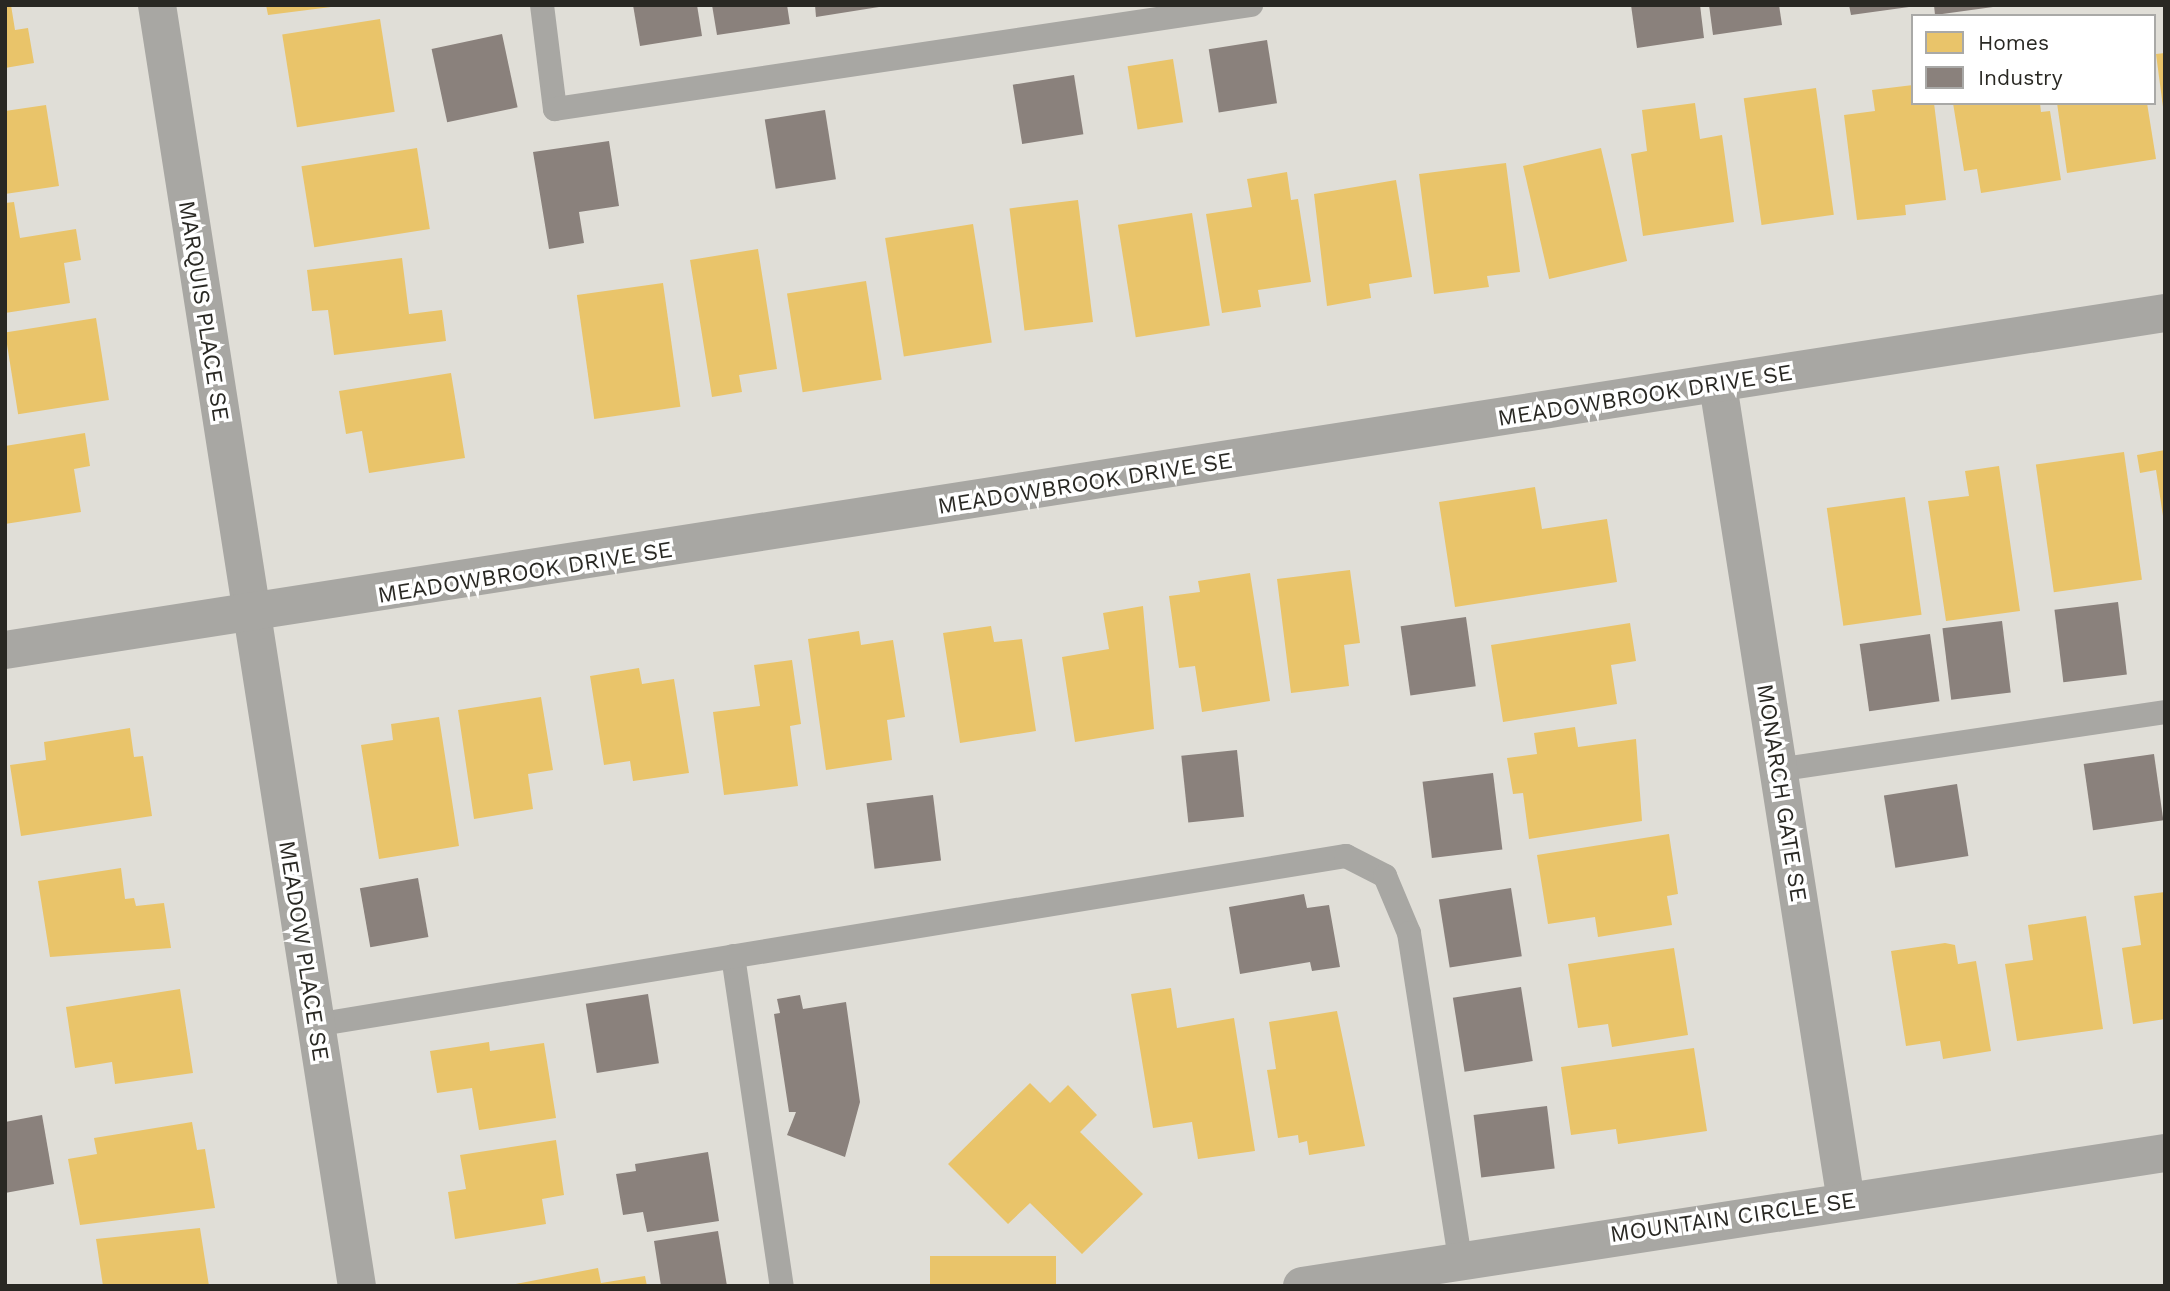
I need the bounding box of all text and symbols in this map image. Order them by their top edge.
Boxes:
legend [1911,14,2156,105]
text: Homes [1978,30,2049,55]
text: Industry [1978,65,2063,90]
street label: MARQUIS PLACE SE [172,199,234,423]
street label: MEADOWBROOK DRIVE SE [1496,359,1794,433]
street label: MEADOWBROOK DRIVE SE [936,447,1234,521]
street label: MEADOWBROOK DRIVE SE [376,536,674,610]
street label: MONARCH GATE SE [1750,682,1812,904]
street label: MEADOW PLACE SE [272,839,334,1063]
street label: MOUNTAIN CIRCLE SE [1608,1187,1858,1249]

